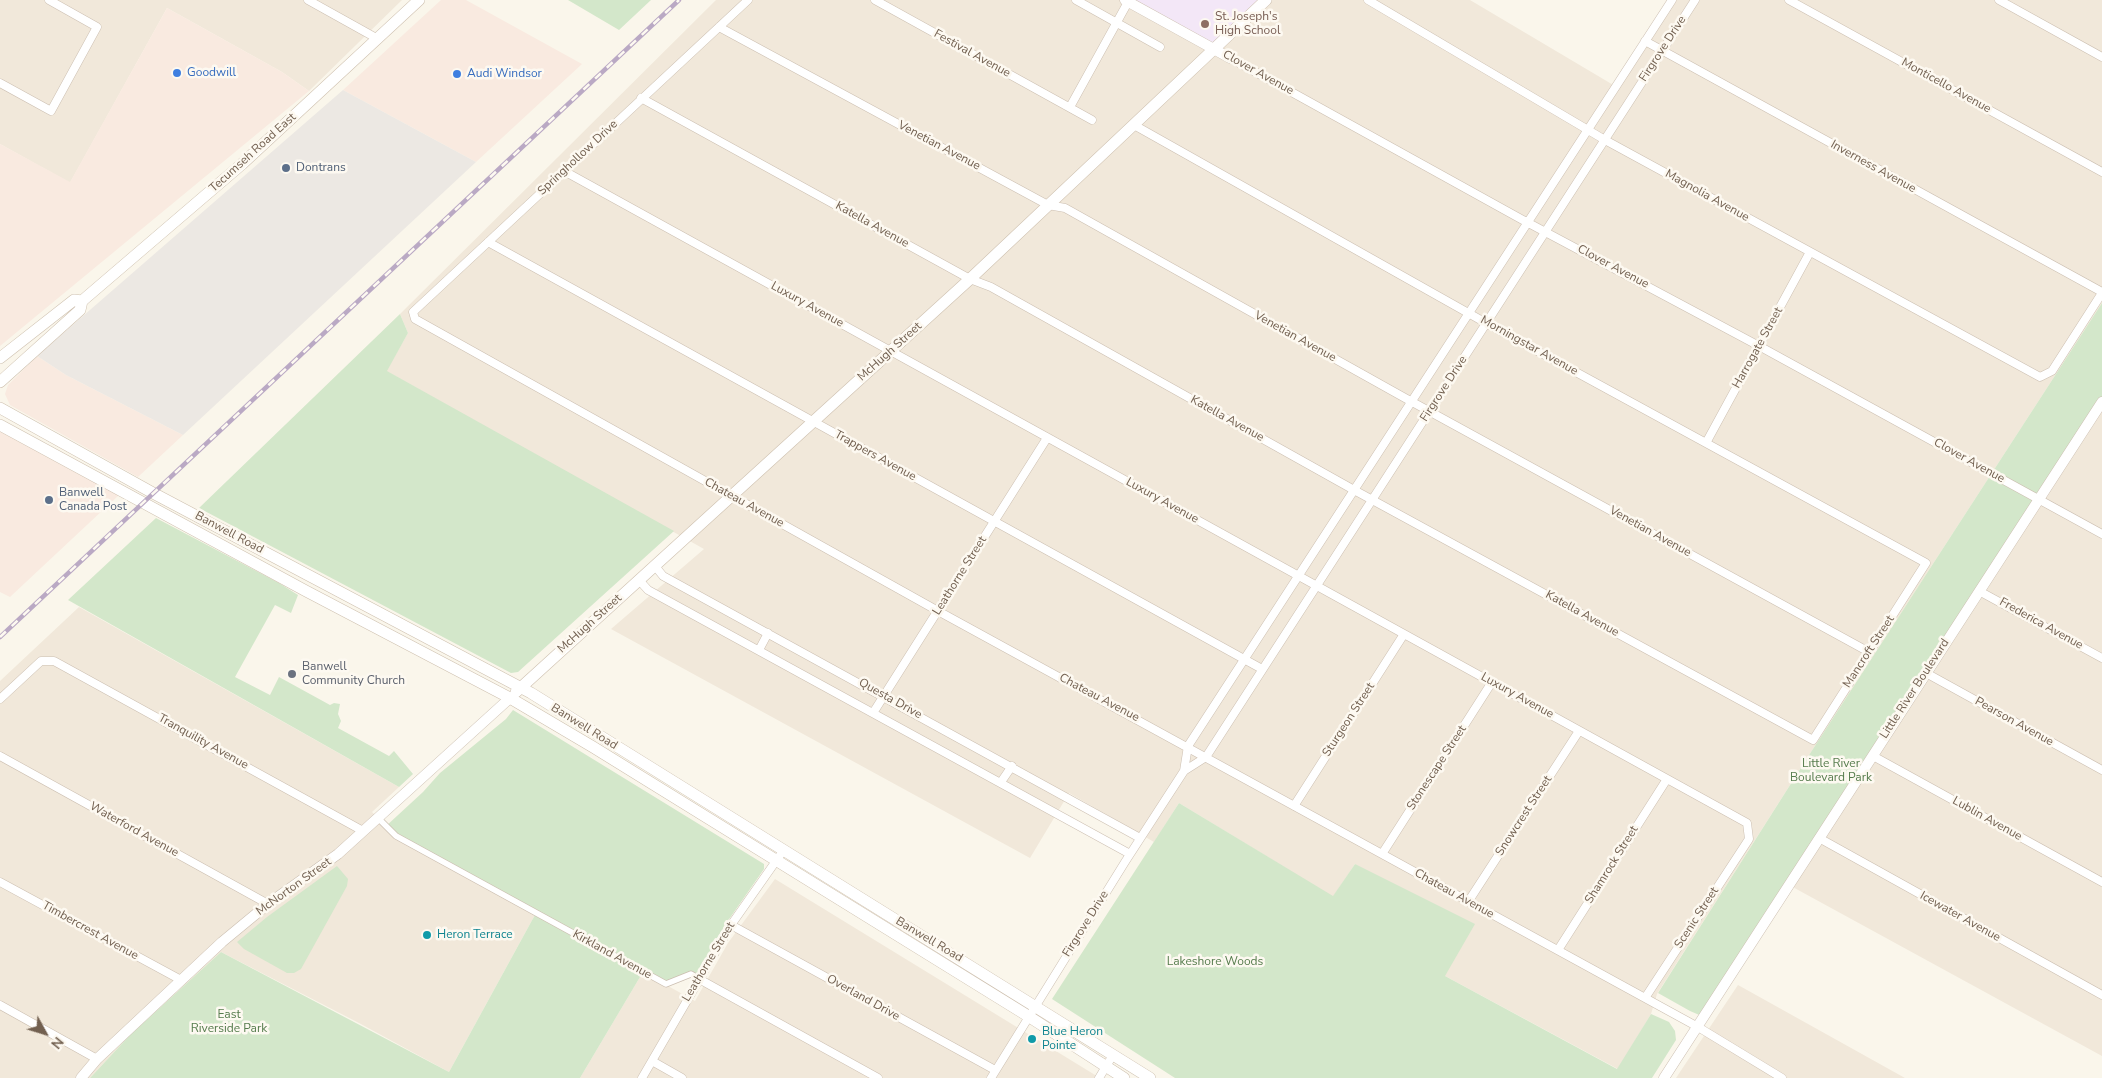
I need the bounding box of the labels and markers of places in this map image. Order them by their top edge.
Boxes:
place label: St. Joseph's High School [1215,10,1280,38]
marker: St. Joseph's High School [1199,18,1211,30]
place label: Goodwill [187,66,236,80]
marker: Goodwill [171,67,183,79]
place label: Audi Windsor [467,67,542,81]
marker: Audi Windsor [451,68,463,80]
place label: Dontrans [296,161,346,175]
marker: Dontrans [280,162,292,174]
place label: Banwell Canada Post [59,486,127,514]
marker: Banwell Canada Post [43,494,55,506]
place label: Banwell Community Church [302,660,405,688]
marker: Banwell Community Church [286,668,298,680]
place label: Heron Terrace [437,928,513,942]
marker: Heron Terrace [421,929,433,941]
place label: Blue Heron Pointe [1042,1025,1103,1053]
marker: Blue Heron Pointe [1026,1033,1038,1045]

